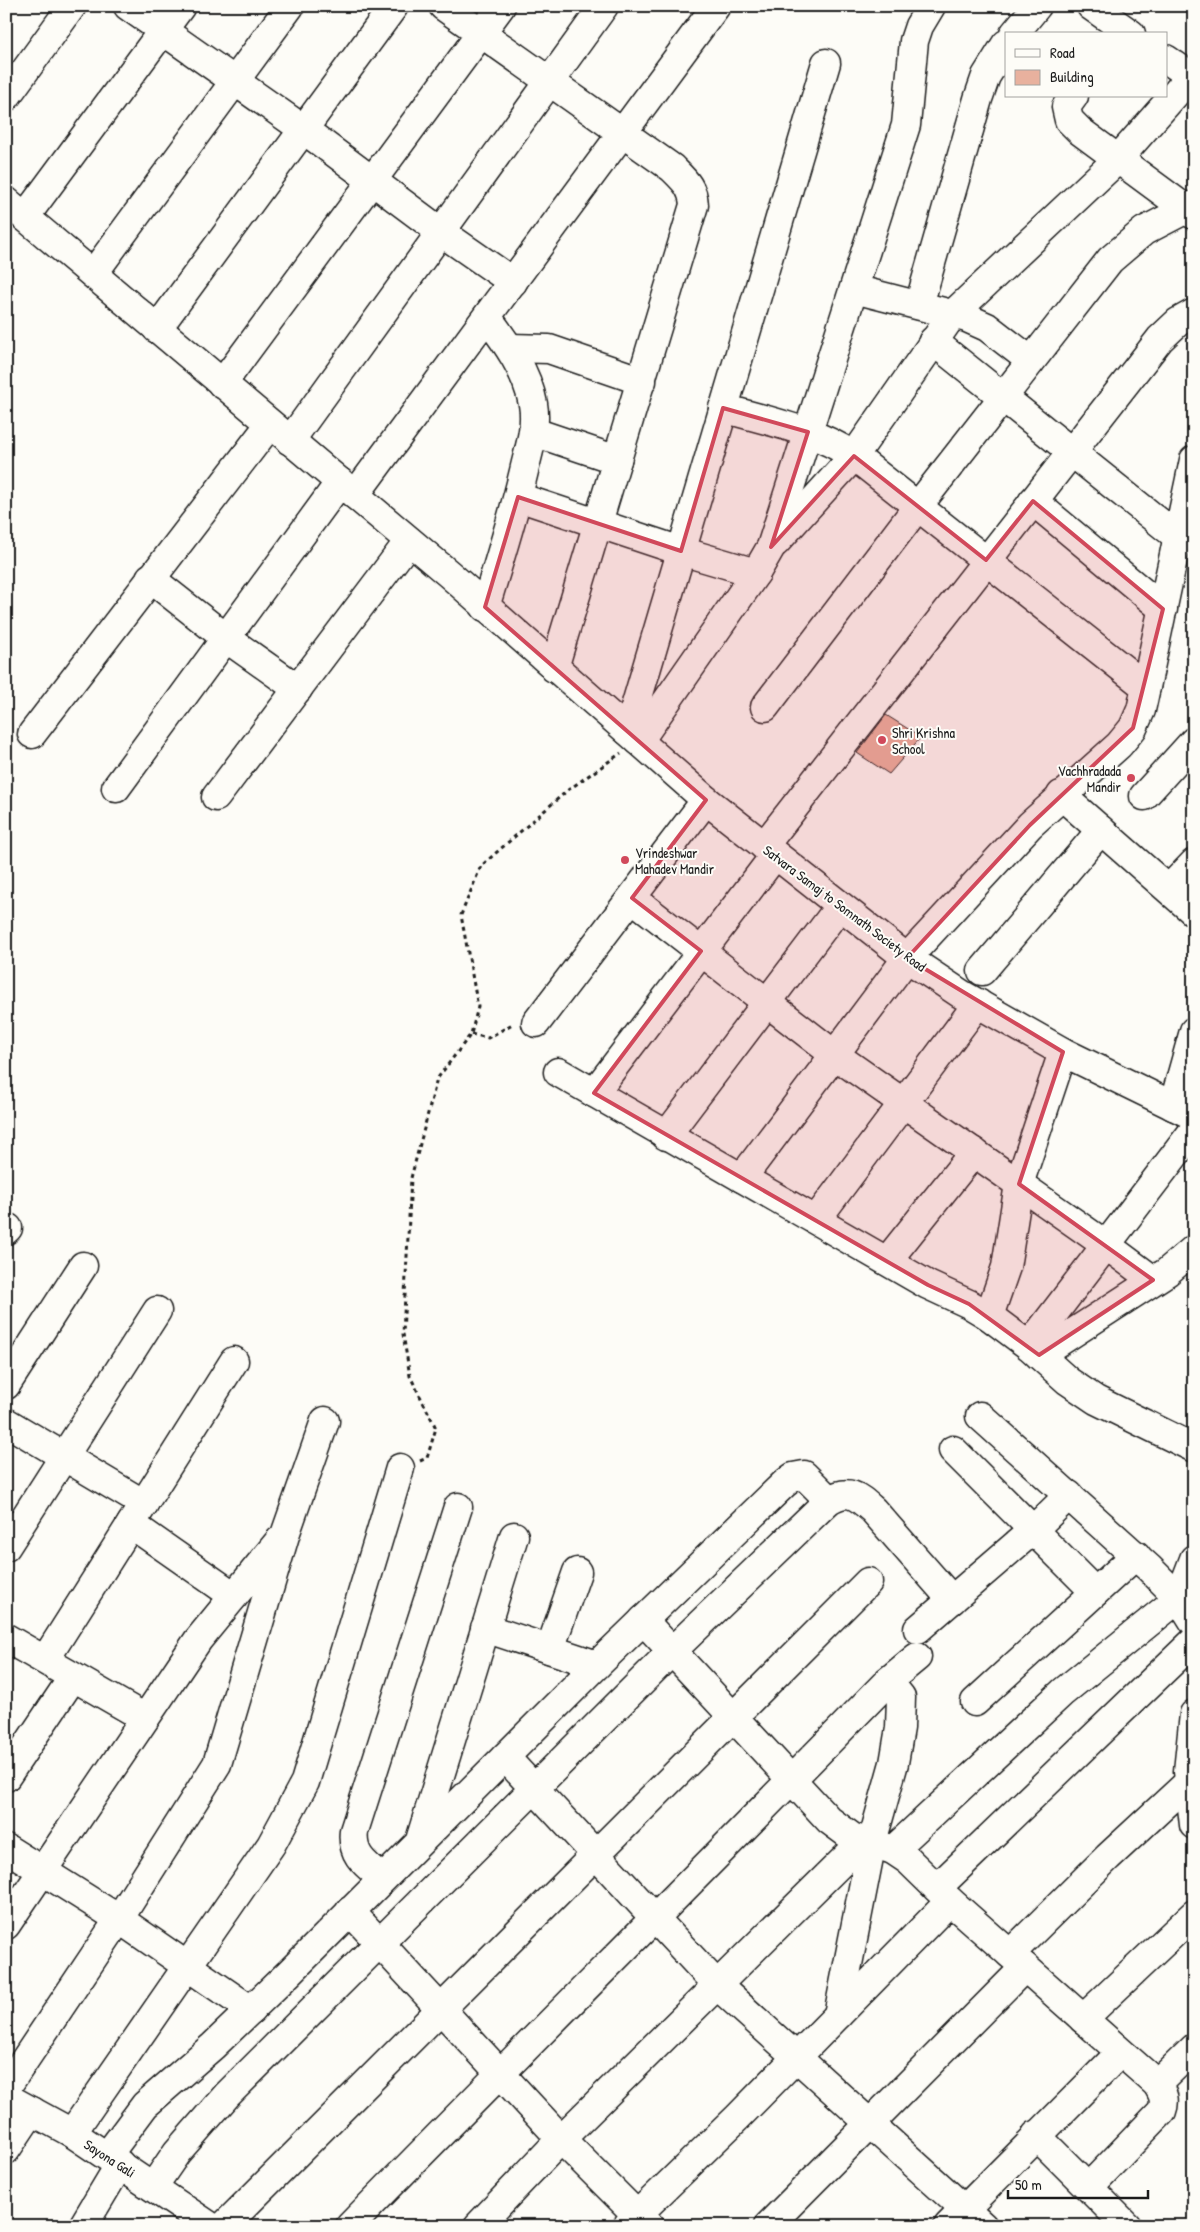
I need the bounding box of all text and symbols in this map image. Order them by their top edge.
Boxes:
legend [1005,32,1168,98]
text: Road [1050,42,1075,63]
text: Building [1050,66,1094,87]
place label: Shri Krishna School [892,723,955,758]
marker: Shri Krishna School [876,734,888,746]
place label: Vachhradada Mandir [1058,761,1122,796]
marker: Vachhradada Mandir [1125,772,1137,784]
street label: Satvara Samaj to Somnath Society Road [759,840,931,977]
place label: Vrindeshwar Mahadev Mandir [635,843,715,878]
marker: Vrindeshwar Mahadev Mandir [619,854,631,866]
street label: Sayona Gali [80,2134,139,2182]
scale bar [1008,2167,1148,2199]
text: 50 m [1015,2174,1042,2195]

